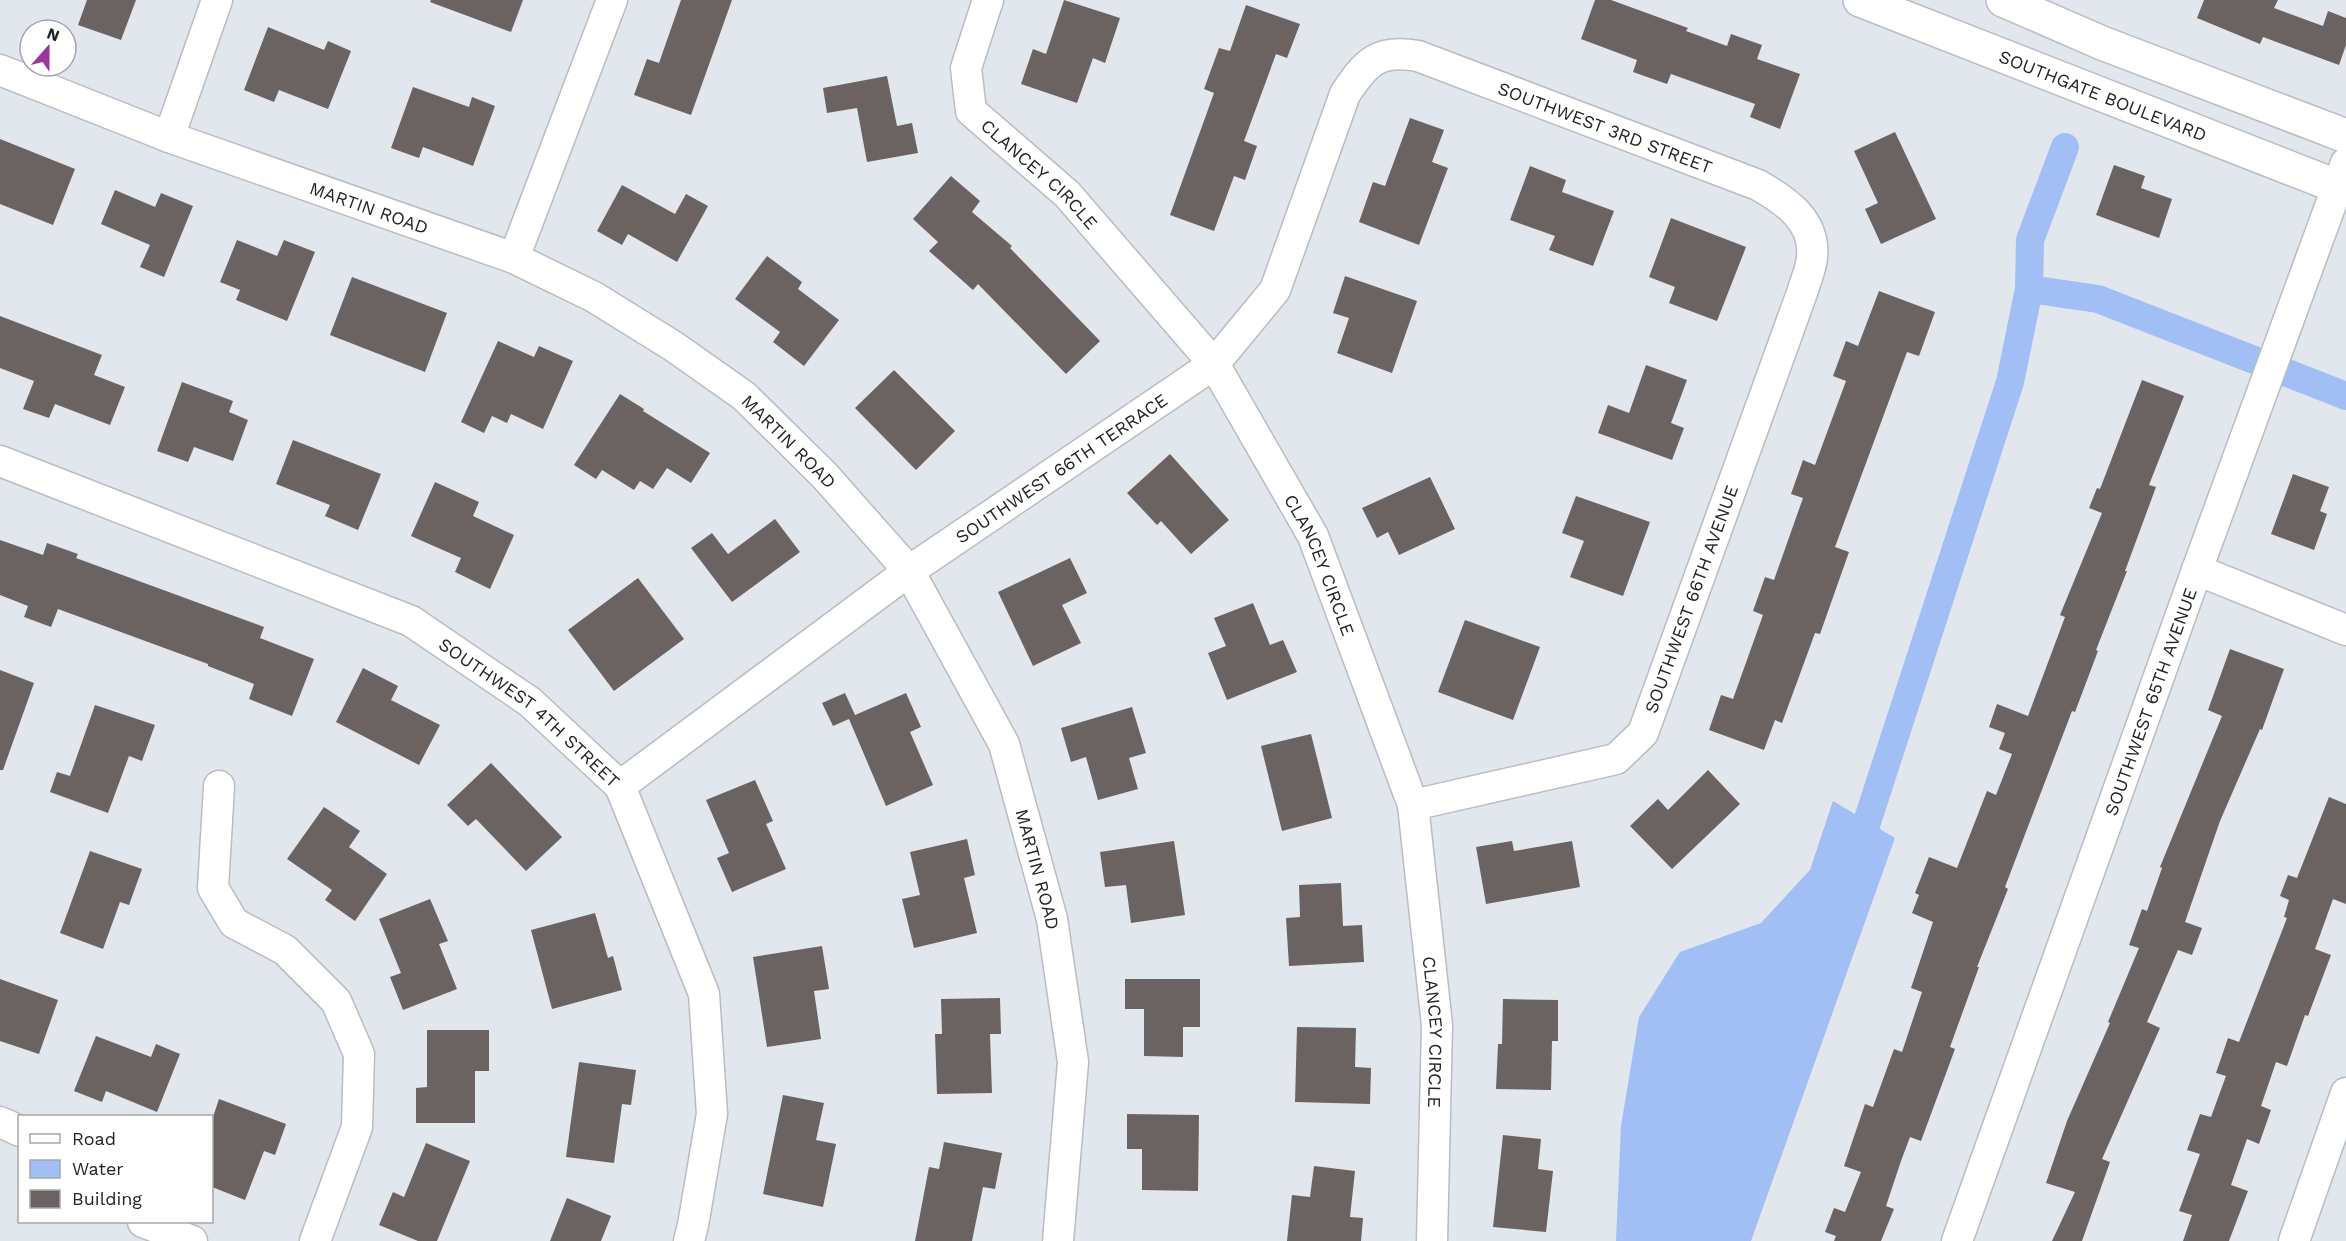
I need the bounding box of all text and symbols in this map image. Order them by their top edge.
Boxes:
north arrow [18,18,78,78]
text: N [44,23,62,45]
street label: SOUTHGATE BOULEVARD [1996,45,2210,145]
street label: SOUTHWEST 3RD STREET [1495,77,1716,177]
street label: CLANCEY CIRCLE [977,114,1103,233]
street label: MARTIN ROAD [307,177,431,238]
street label: SOUTHWEST 66TH TERRACE [951,388,1171,547]
street label: MARTIN ROAD [738,390,841,492]
street label: SOUTHWEST 66TH AVENUE [1640,482,1742,716]
street label: CLANCEY CIRCLE [1281,490,1359,638]
street label: SOUTHWEST 65TH AVENUE [2100,585,2200,818]
street label: SOUTHWEST 4TH STREET [435,633,625,791]
street label: MARTIN ROAD [1012,806,1064,931]
street label: CLANCEY CIRCLE [1419,955,1448,1108]
legend [18,1115,213,1223]
text: Road [72,1128,116,1149]
text: Water [72,1158,124,1179]
text: Building [72,1188,142,1209]

